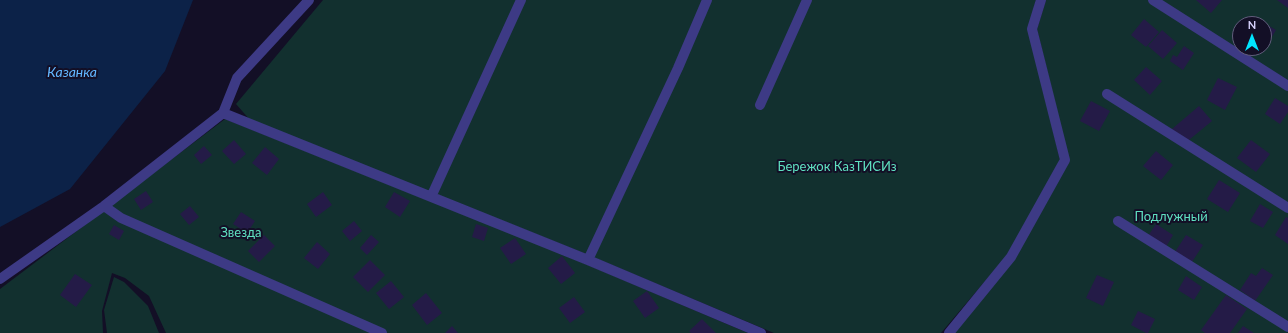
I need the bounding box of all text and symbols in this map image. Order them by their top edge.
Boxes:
north arrow [1232,16,1272,56]
text: N [1248,18,1256,31]
water label: Казанка [47,64,97,80]
park label: Бережок КазТИСИз [777,159,897,175]
park label: Подлужный [1134,209,1208,225]
park label: Звезда [221,225,261,241]

